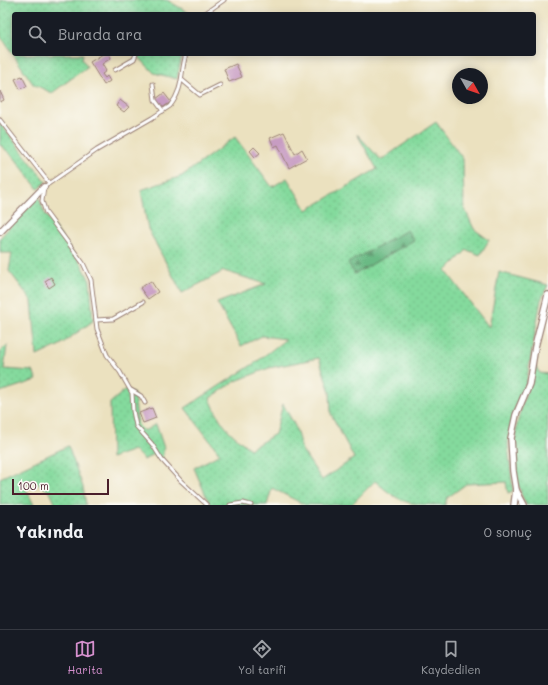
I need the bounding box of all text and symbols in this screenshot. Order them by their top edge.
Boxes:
search box [12,12,536,56]
icon: search [26,23,48,45]
text: Burada ara [58,24,142,44]
north arrow [452,68,488,104]
scale bar [12,477,109,496]
text: 100 m [18,478,49,493]
text: Yakında [16,520,84,542]
text: 0 sonuç [484,523,532,540]
tab: Harita [68,638,103,677]
tab: Yol tarifi [238,638,286,677]
tab: Kaydedilen [421,638,480,677]

